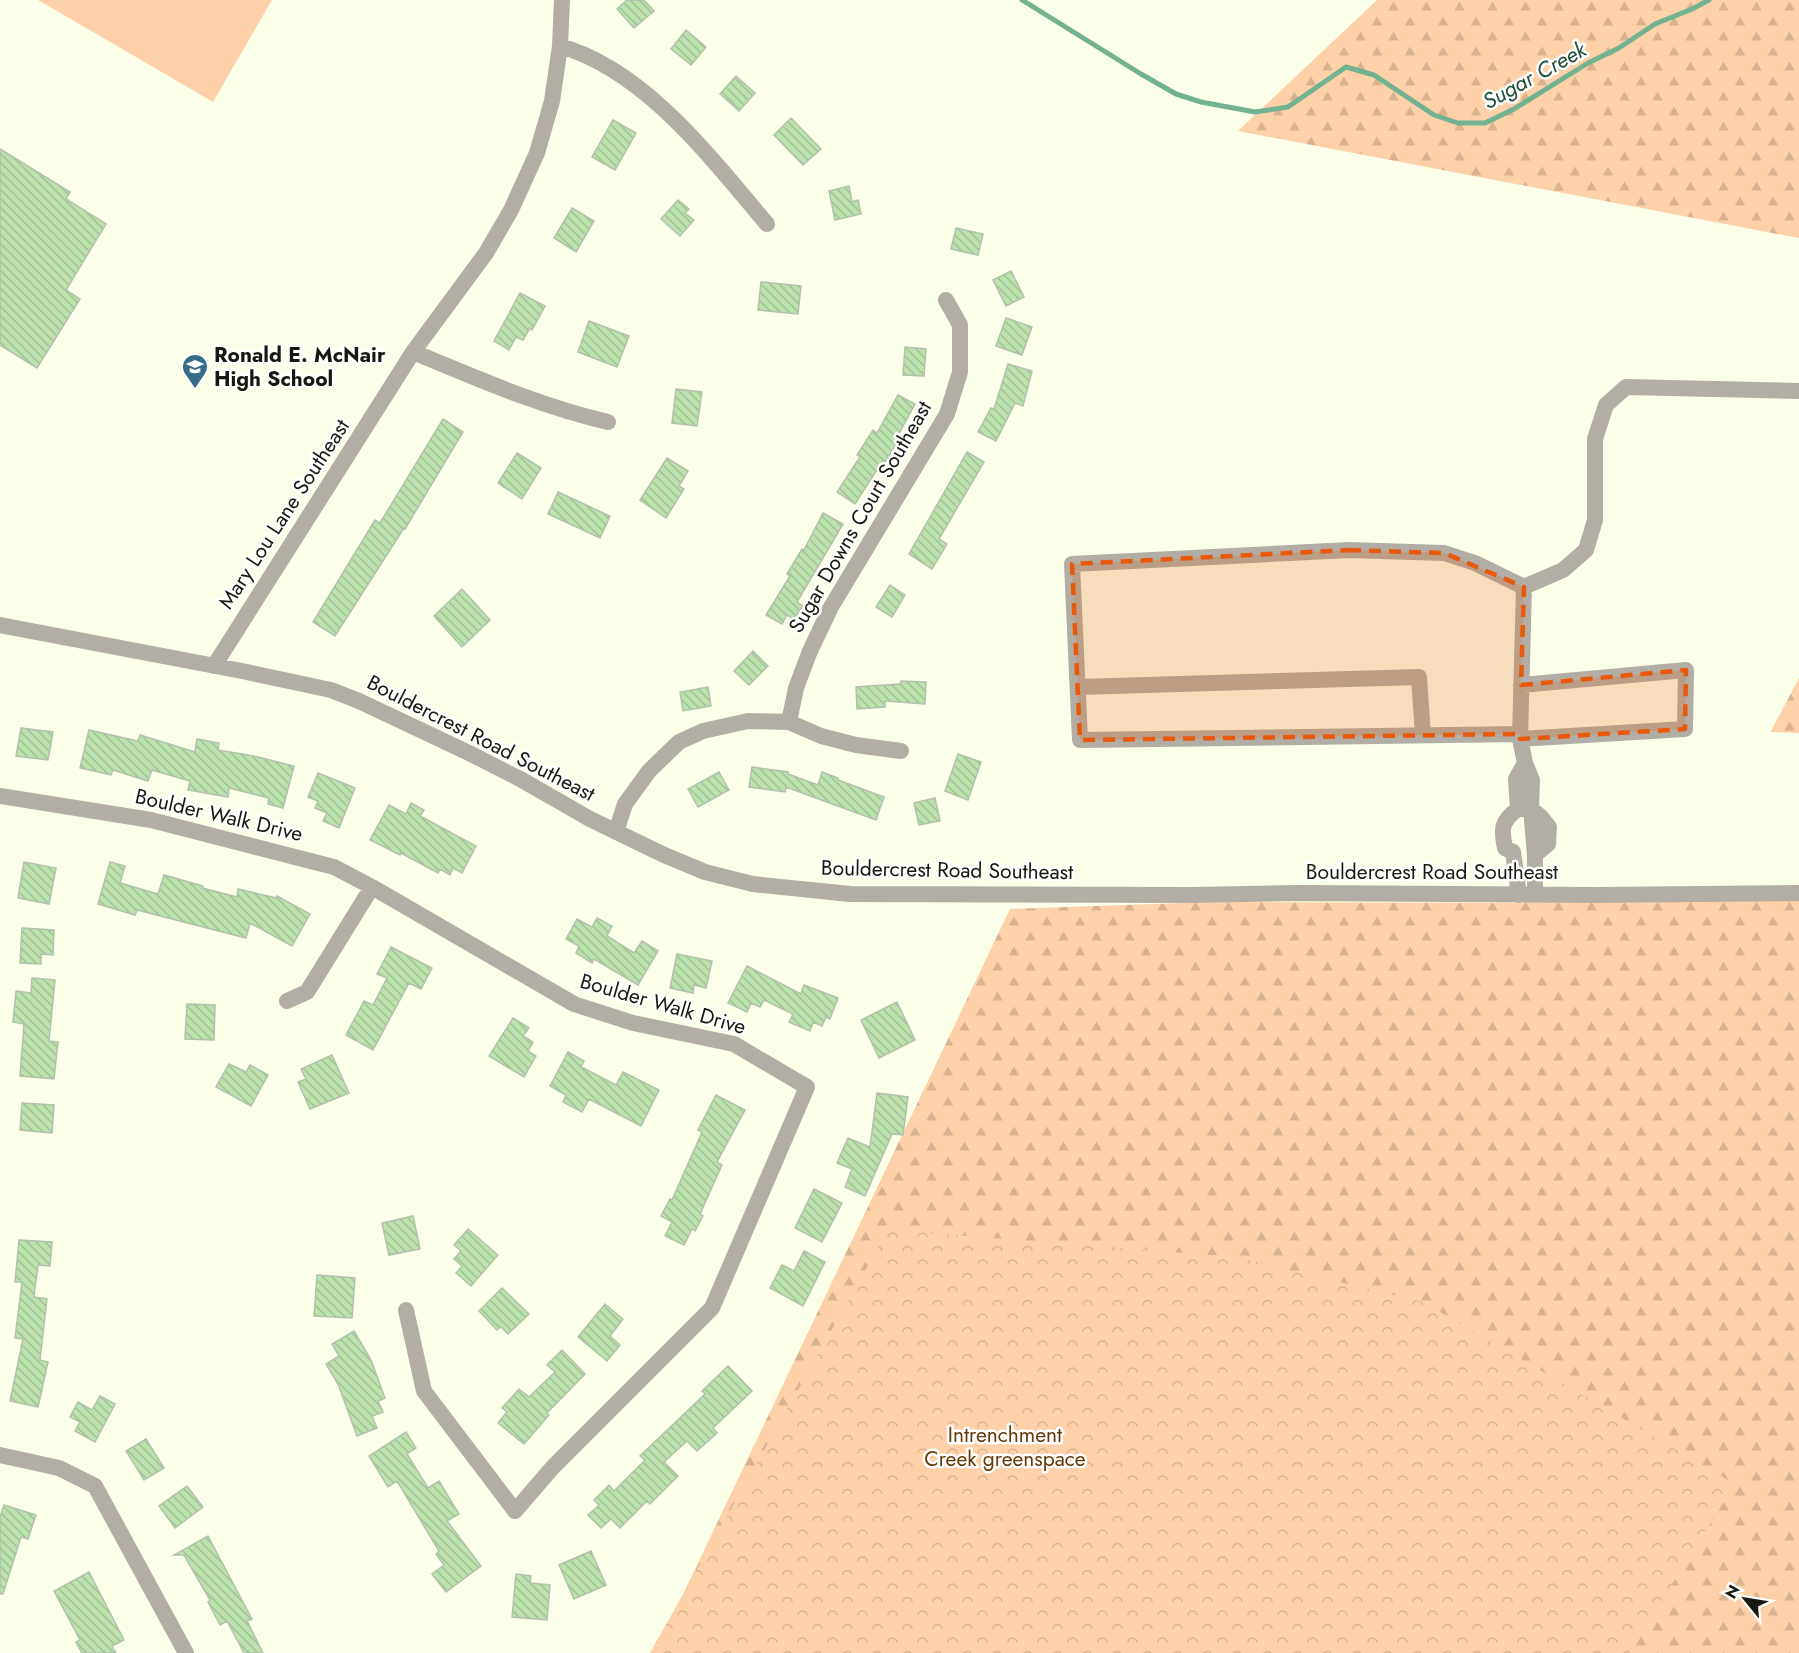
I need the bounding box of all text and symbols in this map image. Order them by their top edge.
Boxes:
water label: Sugar Creek [1476,33,1593,117]
place label: Ronald E. McNair High School [214,340,386,394]
school or university icon: Ronald E. McNair High School [180,352,210,390]
street label: Sugar Downs Court Southeast [781,395,939,639]
street label: Mary Lou Lane Southeast [211,413,357,615]
street label: Bouldercrest Road Southeast [362,667,600,809]
street label: Boulder Walk Drive [132,781,306,849]
street label: Bouldercrest Road Southeast [821,853,1073,887]
street label: Bouldercrest Road Southeast [1306,857,1558,887]
street label: Boulder Walk Drive [577,966,750,1042]
park label: Intrenchment Creek greenspace [924,1420,1086,1474]
north arrow [1715,1569,1775,1629]
text: N [1719,1580,1746,1603]

